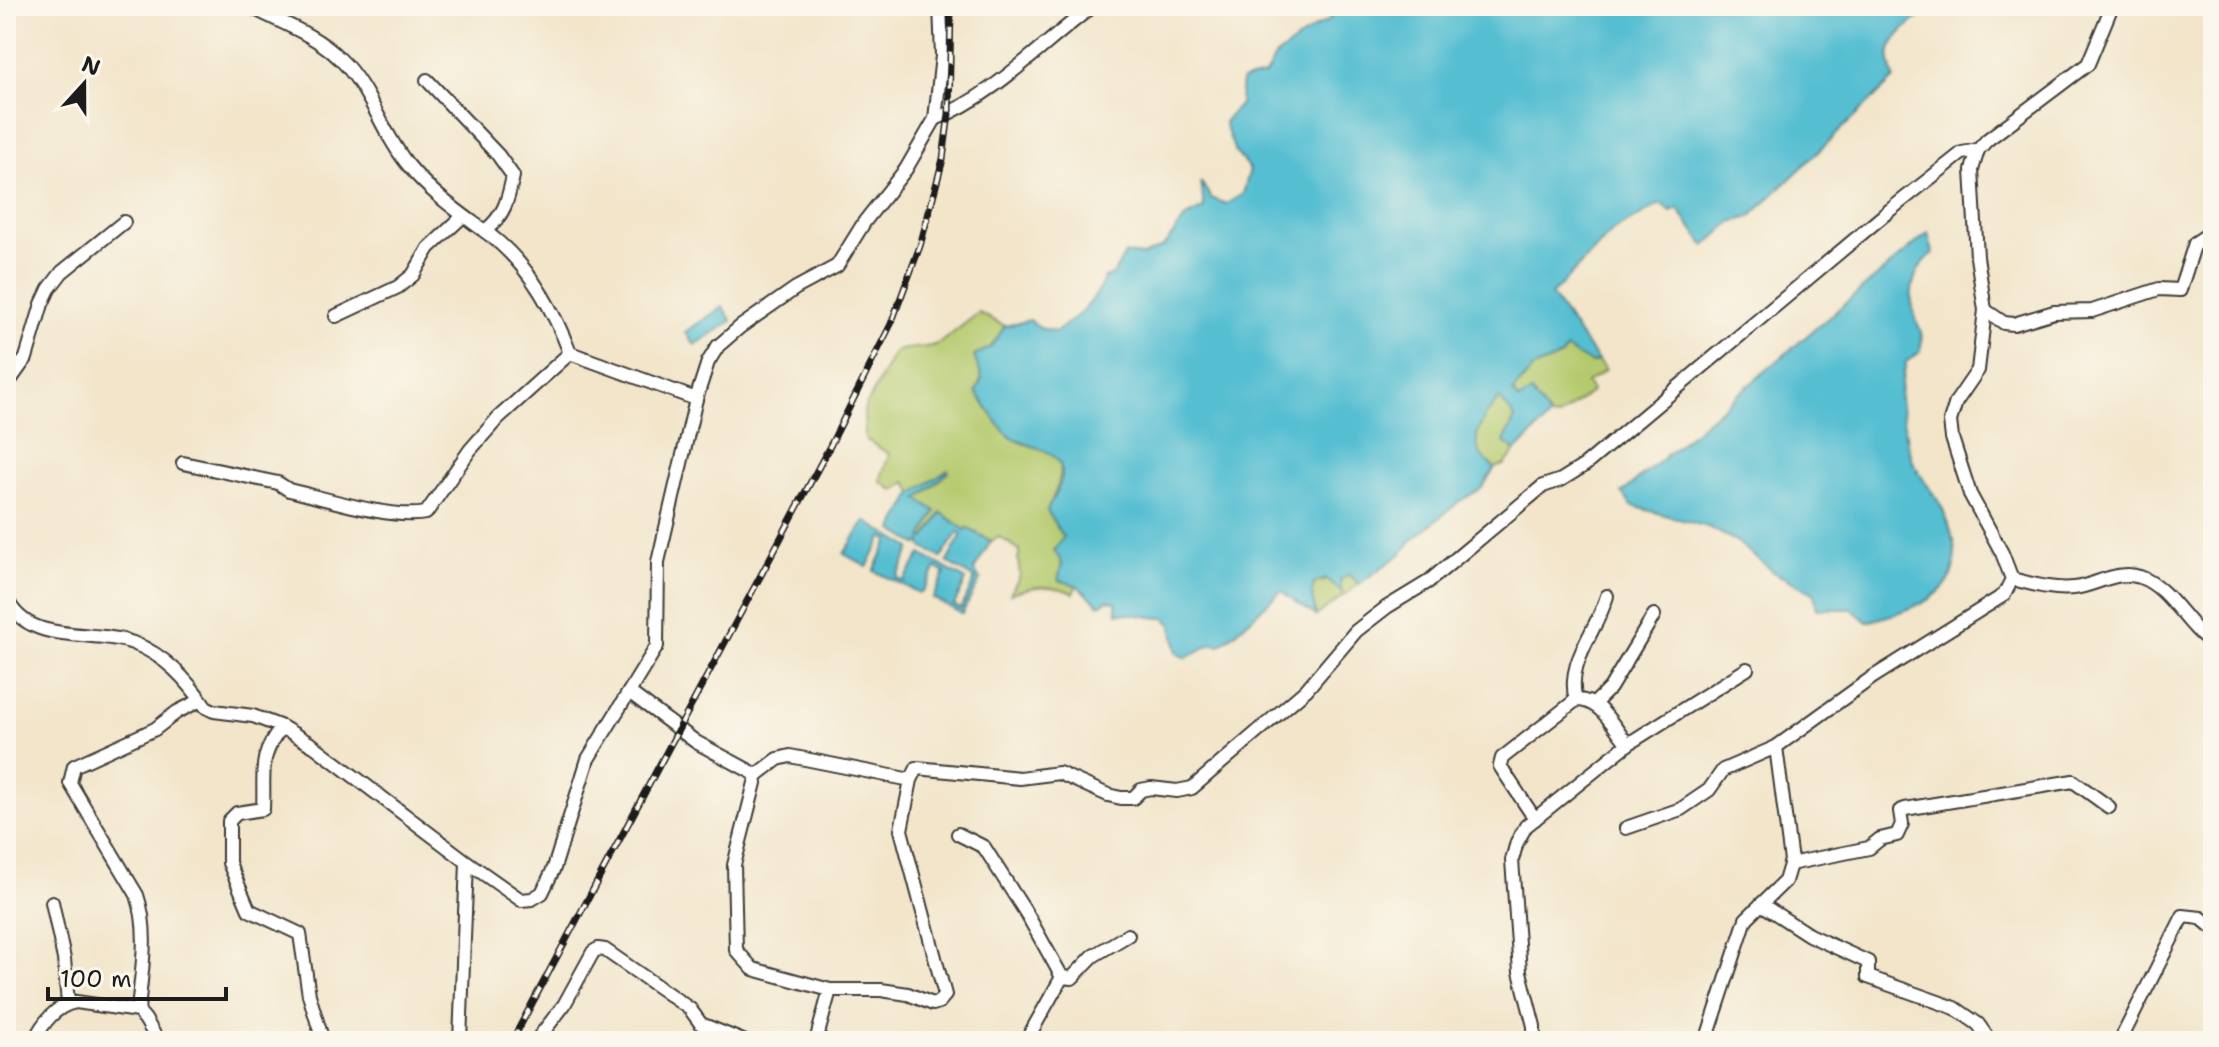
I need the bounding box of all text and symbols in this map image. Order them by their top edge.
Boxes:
north arrow [44,44,124,124]
text: N [78,49,104,82]
scale bar [48,951,226,1001]
text: 100 m [60,963,132,995]

